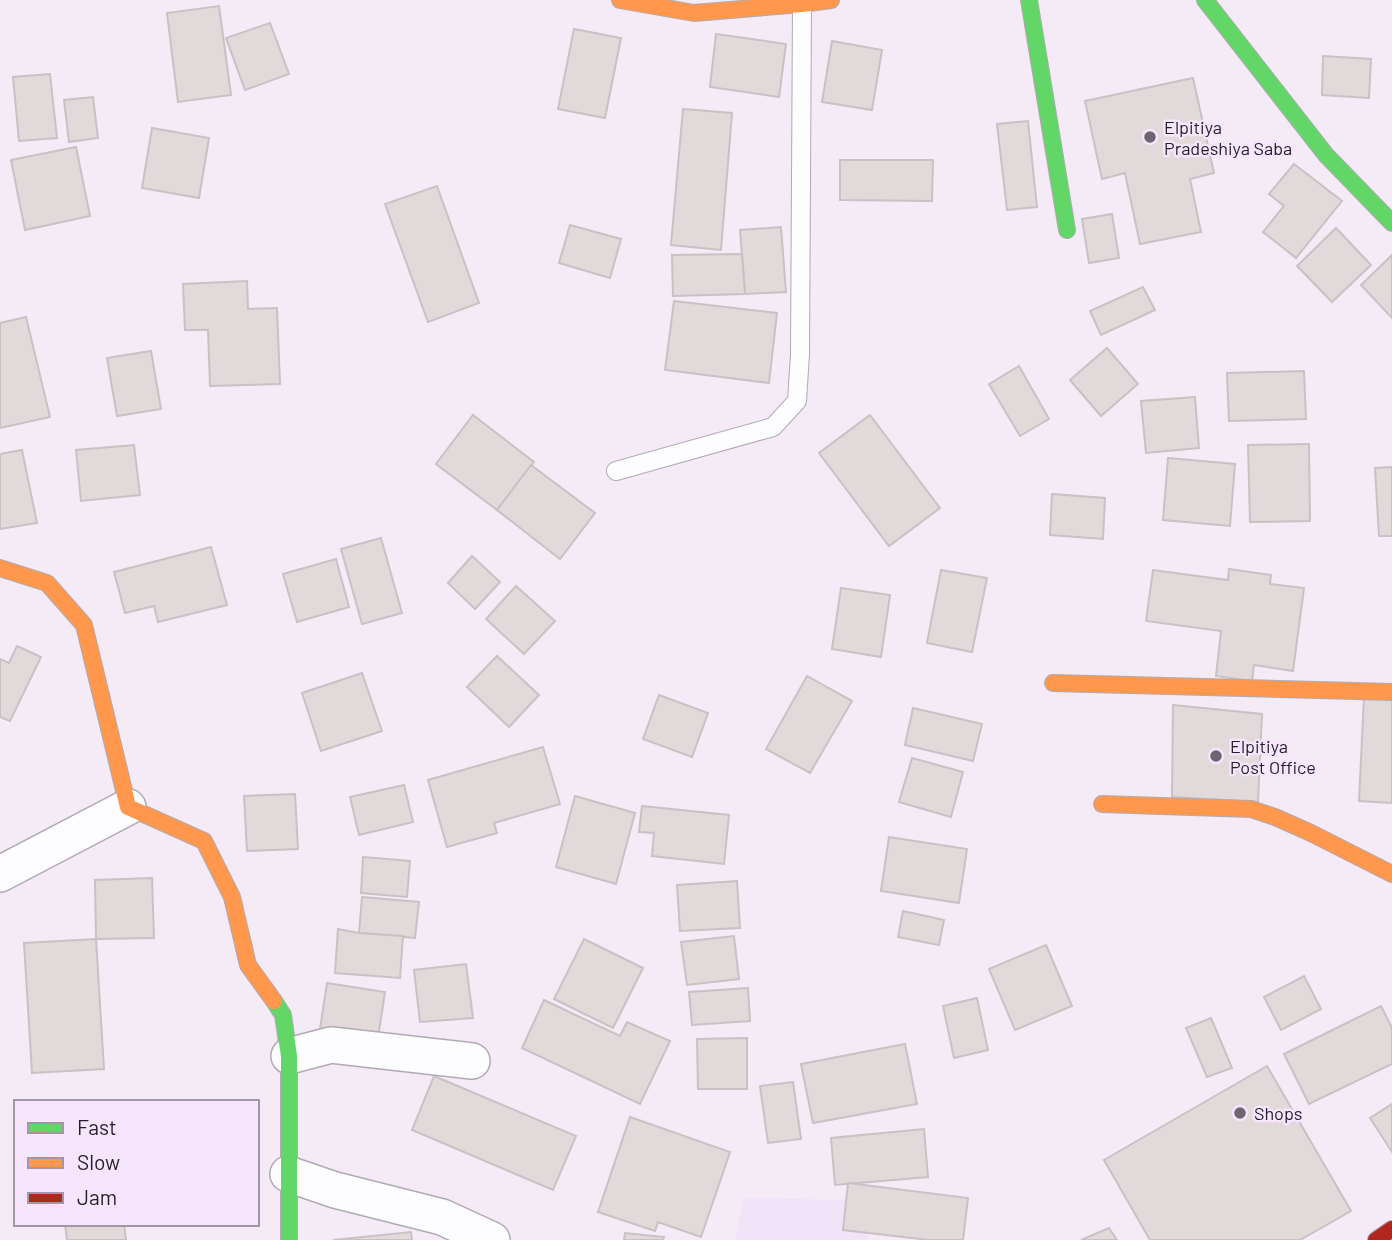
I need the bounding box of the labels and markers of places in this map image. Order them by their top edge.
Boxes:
place label: Elpitiya Pradeshiya Saba [1164,116,1292,159]
marker: Elpitiya Pradeshiya Saba [1142,129,1158,145]
place label: Elpitiya Post Office [1230,735,1316,778]
marker: Elpitiya Post Office [1208,748,1224,764]
place label: Shops [1254,1102,1303,1124]
marker: Shops [1232,1105,1248,1121]

